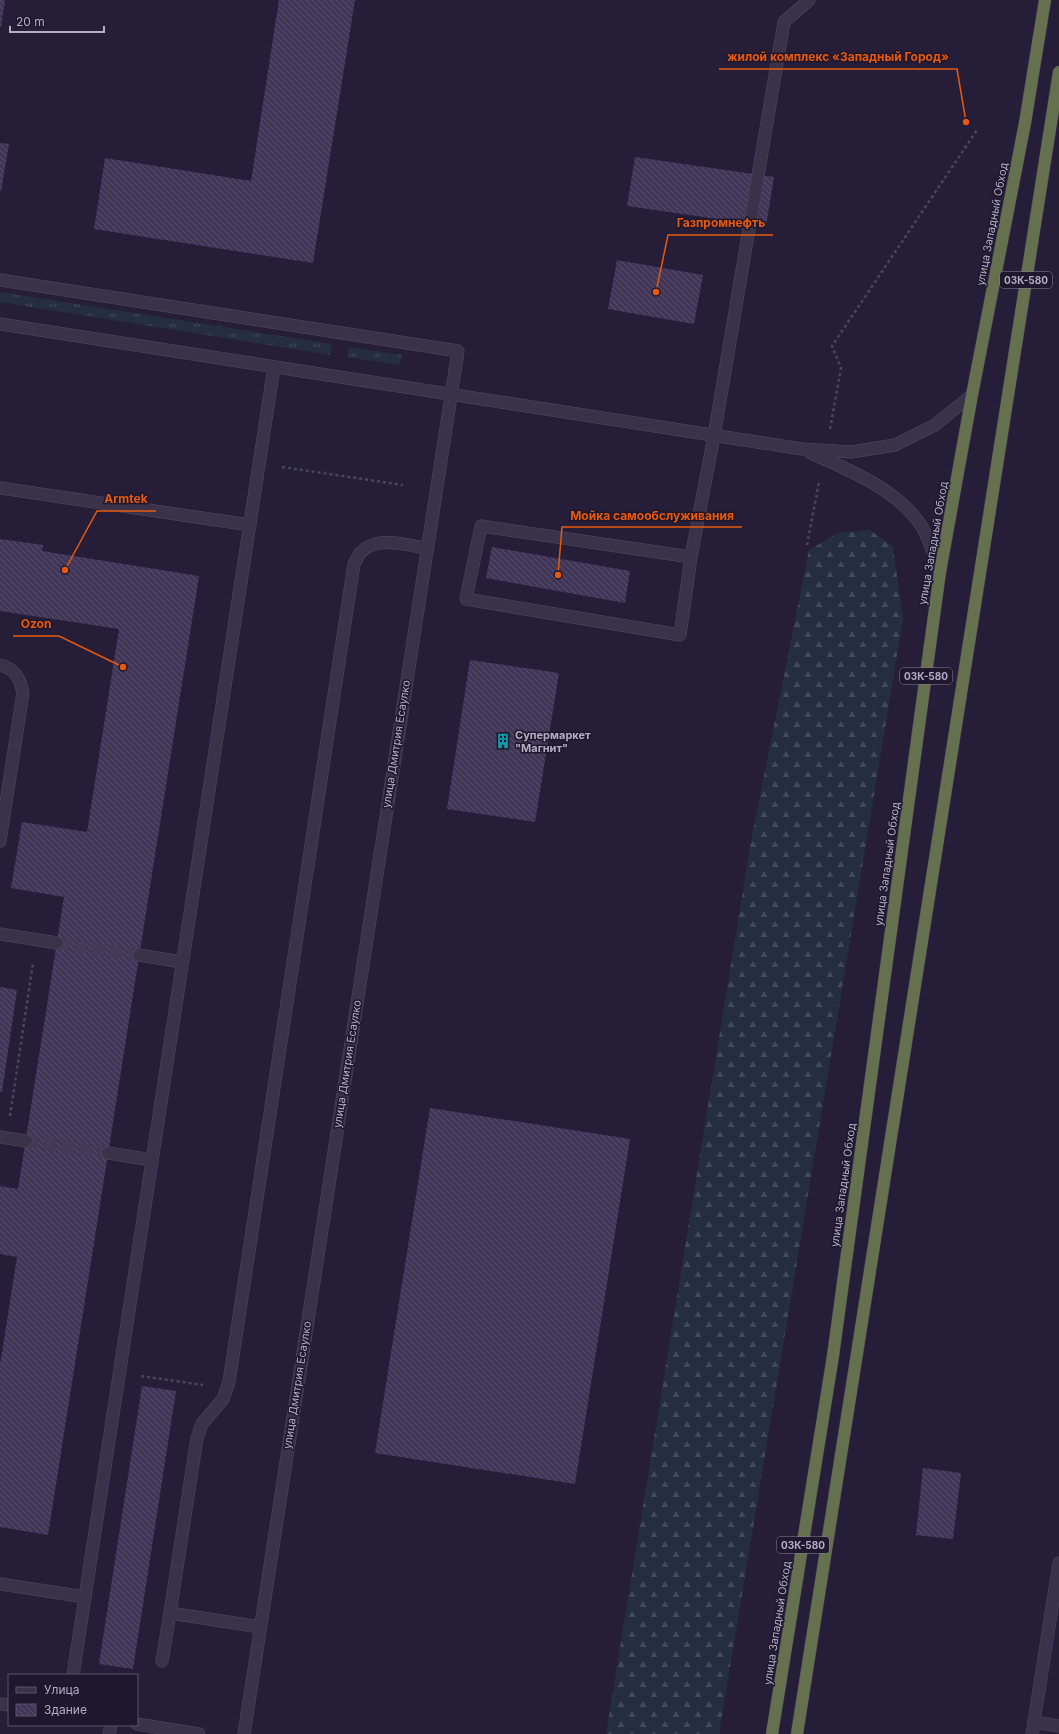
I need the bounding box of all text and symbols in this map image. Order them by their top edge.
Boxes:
scale bar [10,8,104,34]
text: 20 m [16,14,45,29]
callout: жилой комплекс «Западный Город» [719,45,957,69]
text: жилой комплекс «Западный Город» [727,49,949,64]
street label: улица Западный Обход [973,161,1011,287]
callout: Газпромнефть [668,211,773,235]
text: Газпромнефть [677,215,765,230]
road number: 03К-580 [1000,272,1052,288]
street label: улица Западный Обход [915,480,951,606]
callout: Armtek [97,487,156,511]
text: Armtek [104,491,148,506]
callout: Мойка самообслуживания [562,503,742,527]
text: Мойка самообслуживания [570,508,734,523]
callout: Ozon [13,612,59,636]
text: Ozon [21,616,51,631]
road number: 03К-580 [900,668,952,684]
street label: улица Дмитрия Есаулко [379,679,413,809]
place label: Супермаркет "Магнит" [515,728,591,755]
building icon: Супермаркет "Магнит" [494,732,512,750]
street label: улица Западный Обход [871,801,903,927]
street label: улица Дмитрия Есаулко [330,999,364,1129]
street label: улица Западный Обход [827,1122,859,1248]
street label: улица Дмитрия Есаулко [280,1320,314,1450]
road number: 03К-580 [777,1537,829,1553]
street label: улица Западный Обход [760,1560,794,1686]
legend [8,1674,138,1726]
text: Улица [44,1682,79,1697]
text: Здание [44,1702,87,1717]

